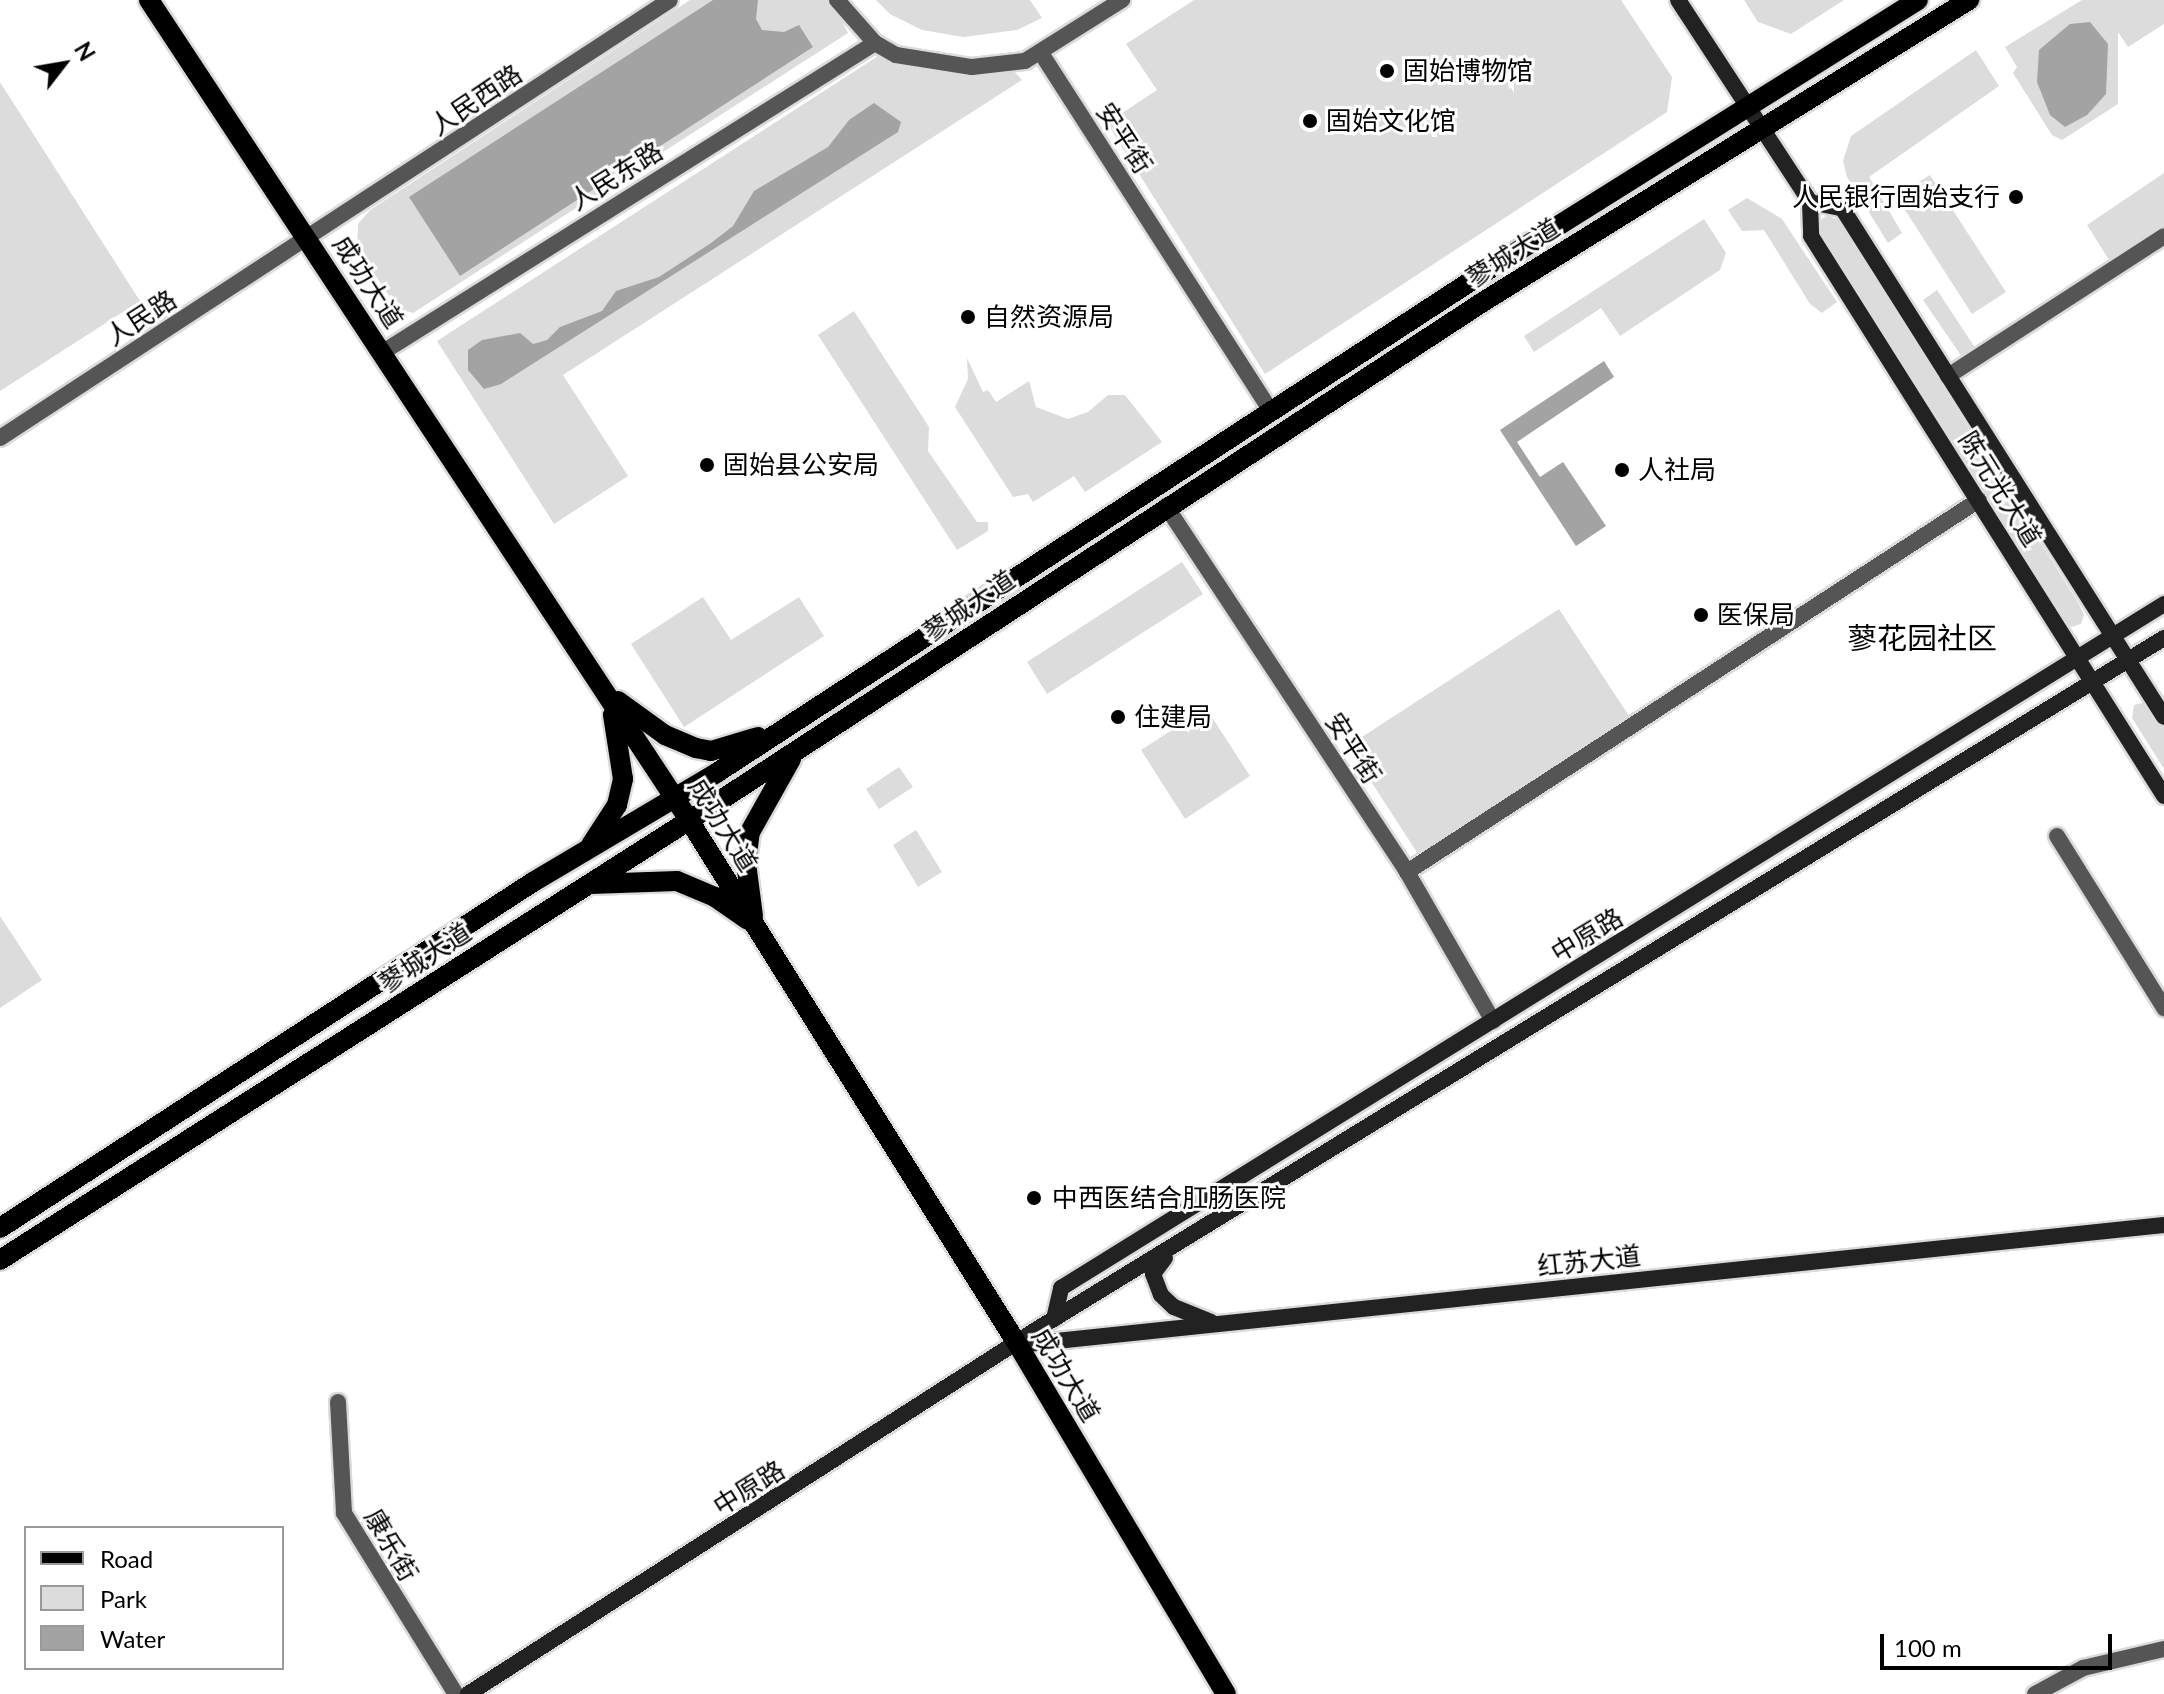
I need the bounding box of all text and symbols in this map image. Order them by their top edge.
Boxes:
north arrow [24,24,104,104]
text: N [69,37,101,66]
place label: 固始博物馆 [1403,55,1533,87]
street label: 人民西路 [424,58,528,142]
marker: 固始博物馆 [1378,62,1396,80]
street label: 安平街 [1090,97,1158,179]
place label: 固始文化馆 [1326,105,1456,137]
marker: 固始文化馆 [1301,112,1319,130]
street label: 人民东路 [564,135,668,217]
place label: 人民银行固始支行 [1792,181,2000,213]
marker: 人民银行固始支行 [2007,188,2025,206]
street label: 蓼城大道 [1461,212,1565,294]
street label: 成功大道 [327,230,409,334]
street label: 人民路 [100,284,182,352]
place label: 自然资源局 [984,301,1114,333]
marker: 自然资源局 [959,308,977,326]
street label: 陈元光大道 [1952,426,2048,552]
place label: 固始县公安局 [723,449,879,481]
place label: 人社局 [1638,454,1716,486]
marker: 固始县公安局 [698,456,716,474]
marker: 人社局 [1613,461,1631,479]
street label: 蓼城大道 [917,564,1021,648]
place label: 医保局 [1717,599,1795,631]
marker: 医保局 [1692,606,1710,624]
district label: 蓼花园社区 [1847,619,1997,655]
place label: 住建局 [1134,701,1212,733]
street label: 安平街 [1319,707,1387,789]
marker: 住建局 [1109,708,1127,726]
street label: 成功大道 [682,773,764,877]
street label: 中原路 [1546,902,1628,968]
street label: 蓼城大道 [373,917,477,999]
place label: 中西医结合肛肠医院 [1052,1182,1286,1214]
marker: 中西医结合肛肠医院 [1023,1187,1045,1209]
street label: 红苏大道 [1536,1240,1642,1282]
street label: 成功大道 [1026,1322,1106,1428]
street label: 中原路 [708,1454,790,1522]
street label: 康乐街 [358,1503,424,1587]
legend [24,1526,284,1670]
text: Road [100,1544,153,1573]
text: Park [100,1584,147,1613]
scale bar [1884,1618,2116,1668]
text: Water [100,1624,165,1653]
text: 100 m [1894,1633,1962,1662]

